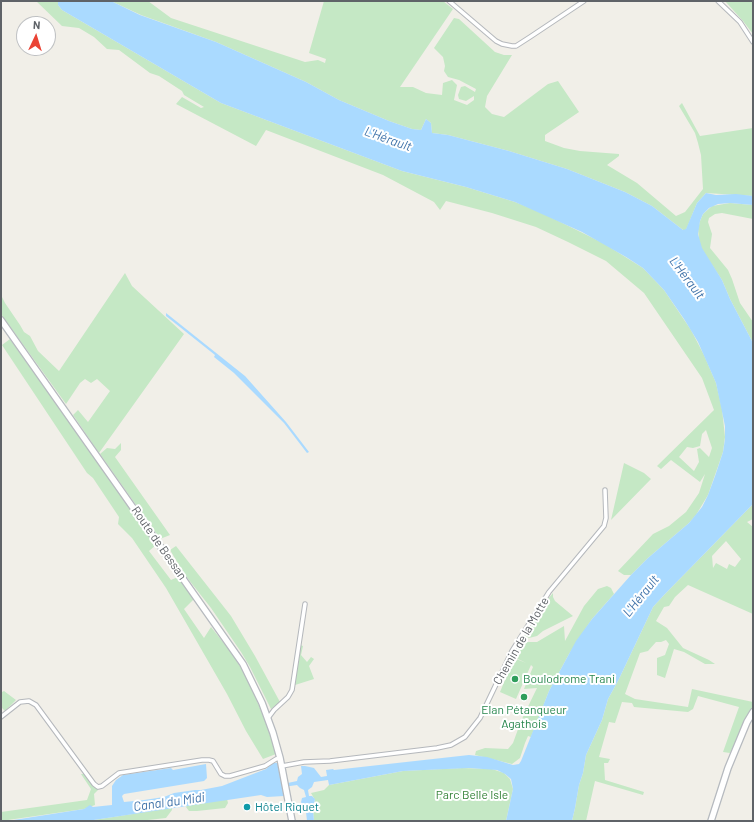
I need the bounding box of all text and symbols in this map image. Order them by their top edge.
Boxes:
north arrow [16,16,56,56]
text: N [33,18,41,31]
water label: L'Hérault [362,123,414,155]
water label: L'Hérault [666,254,708,302]
street label: Route de Bessan [128,503,190,583]
water label: L'Hérault [620,572,662,620]
street label: Chemin de la Motte [490,595,552,687]
place label: Boulodrome Trani [523,672,615,686]
marker: Boulodrome Trani [510,674,520,684]
marker: Elan Pétanqueur Agathois [519,692,529,702]
place label: Elan Pétanqueur Agathois [481,703,567,731]
park label: Parc Belle Isle [436,788,508,802]
water label: Canal du Midi [132,789,206,815]
place label: Hôtel Riquet [255,800,319,814]
marker: Hôtel Riquet [242,802,252,812]

